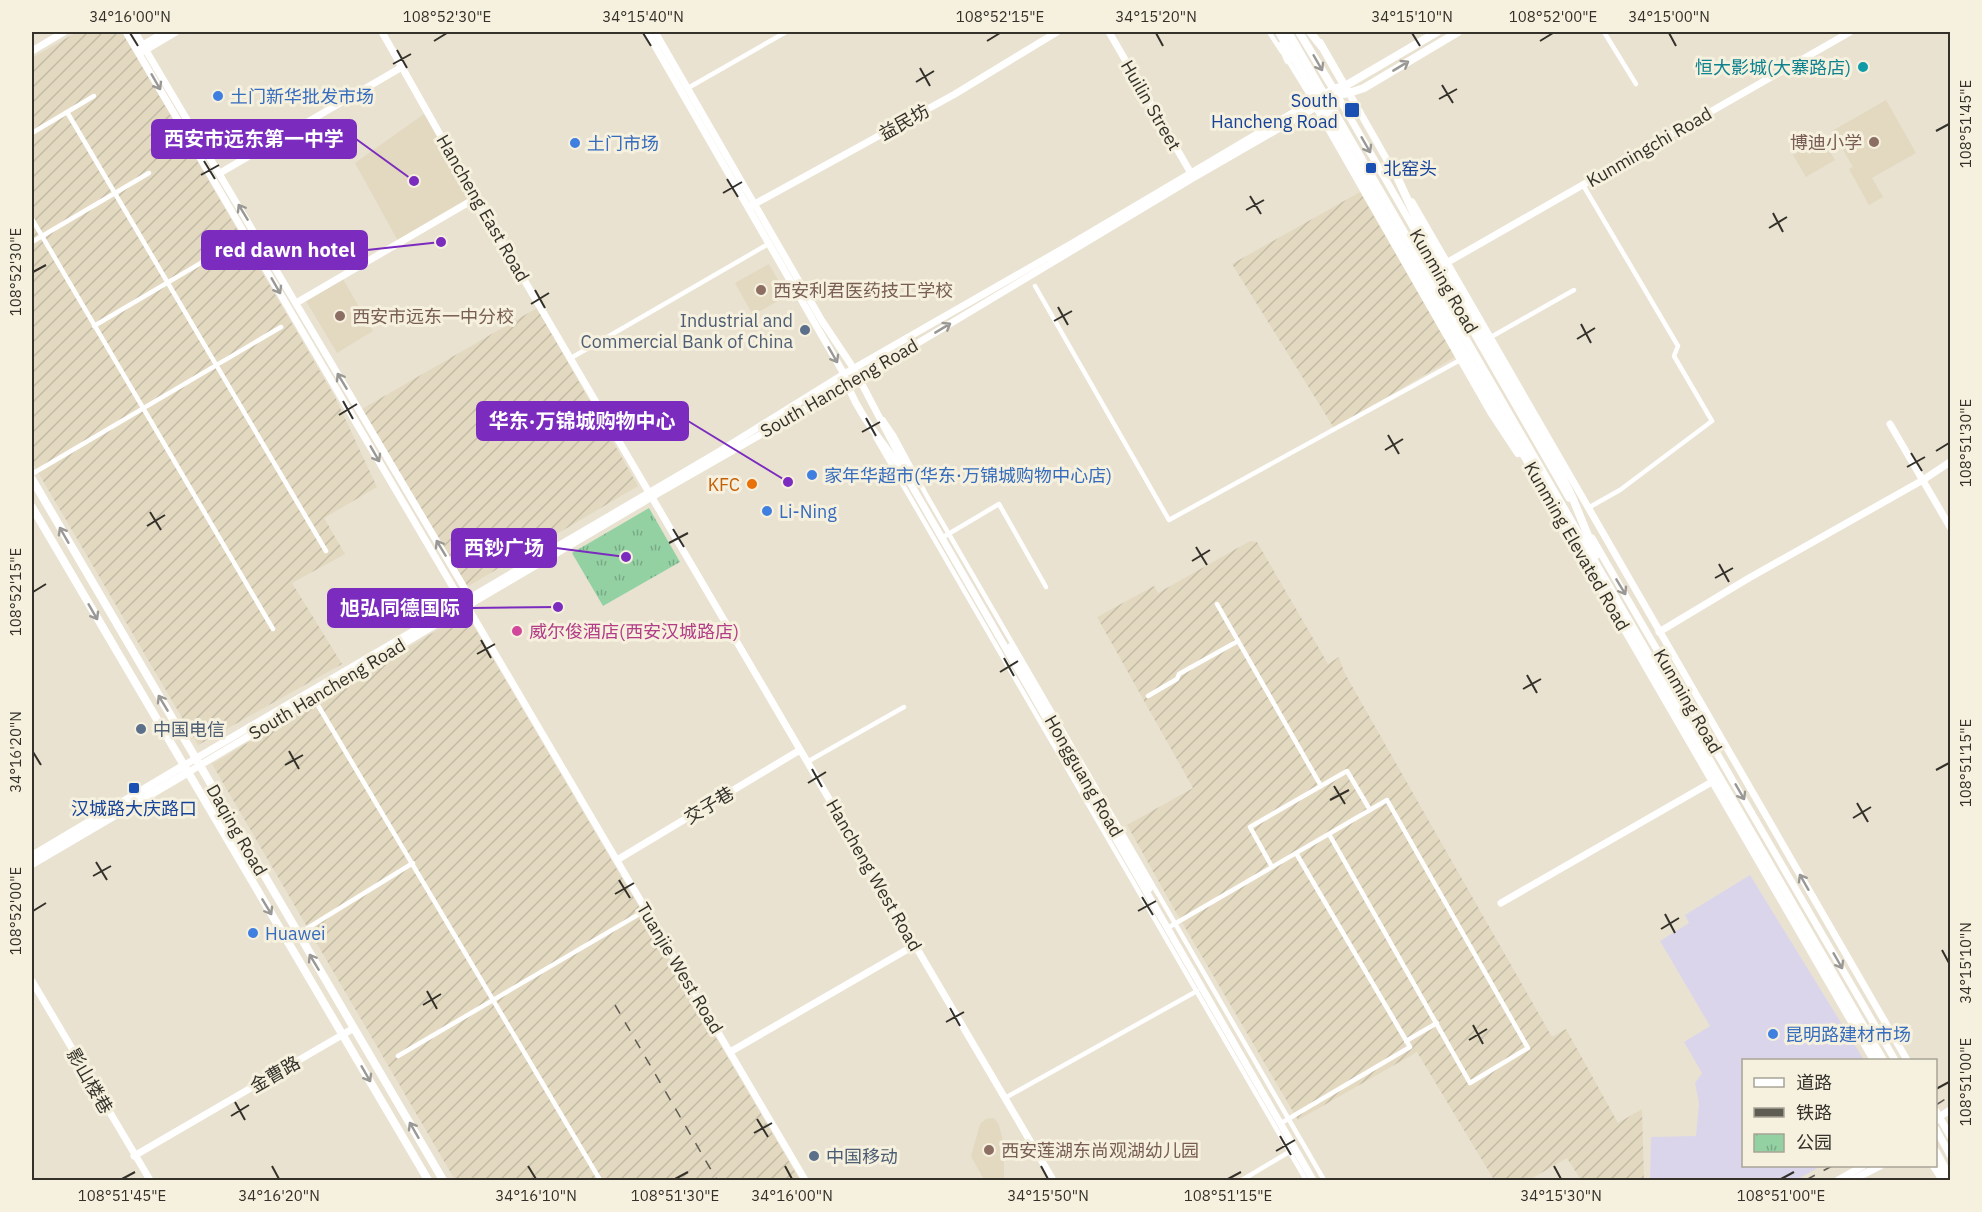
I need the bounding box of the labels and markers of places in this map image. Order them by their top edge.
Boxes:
place label: 恒大影城(大寨路店) [1695,56,1851,79]
marker: 恒大影城(大寨路店) [1856,60,1870,74]
place label: 土门新华批发市场 [230,85,374,108]
marker: 土门新华批发市场 [211,89,225,103]
place label: South Hancheng Road [1211,89,1338,133]
marker: South Hancheng Road [1343,101,1361,119]
callout: 西安市远东第一中学 [152,120,356,158]
place label: 博迪小学 [1790,131,1862,154]
place label: 土门市场 [587,132,659,155]
marker: 博迪小学 [1867,135,1881,149]
marker: 土门市场 [568,136,582,150]
place label: 北窑头 [1383,157,1437,180]
marker: 北窑头 [1364,161,1378,175]
callout: red dawn hotel [202,231,367,269]
place label: 西安利君医药技工学校 [773,279,953,302]
marker: 西安利君医药技工学校 [754,283,768,297]
place label: 西安市远东一中分校 [352,305,514,328]
marker: 西安市远东一中分校 [333,309,347,323]
place label: Industrial and Commercial Bank of China [580,309,793,353]
marker: Industrial and Commercial Bank of China [798,323,812,337]
callout: 华东·万锦城购物中心 [477,402,688,440]
place label: 家年华超市(华东·万锦城购物中心店) [824,464,1112,487]
marker: 家年华超市(华东·万锦城购物中心店) [805,468,819,482]
place label: KFC [708,473,740,496]
marker: KFC [745,477,759,491]
place label: Li-Ning [779,500,837,523]
marker: Li-Ning [760,504,774,518]
callout: 西钞广场 [452,529,556,567]
callout: 旭弘同德国际 [328,589,472,627]
place label: 威尔俊酒店(西安汉城路店) [529,620,739,643]
marker: 威尔俊酒店(西安汉城路店) [510,624,524,638]
place label: 中国电信 [153,718,225,741]
marker: 中国电信 [134,722,148,736]
marker: 汉城路大庆路口 [127,781,141,795]
place label: 汉城路大庆路口 [71,797,197,820]
place label: Huawei [265,922,326,945]
marker: Huawei [246,926,260,940]
place label: 昆明路建材市场 [1785,1023,1911,1046]
marker: 昆明路建材市场 [1766,1027,1780,1041]
place label: 西安莲湖东尚观湖幼儿园 [1001,1139,1199,1162]
marker: 西安莲湖东尚观湖幼儿园 [982,1143,996,1157]
place label: 中国移动 [826,1145,898,1168]
marker: 中国移动 [807,1149,821,1163]

